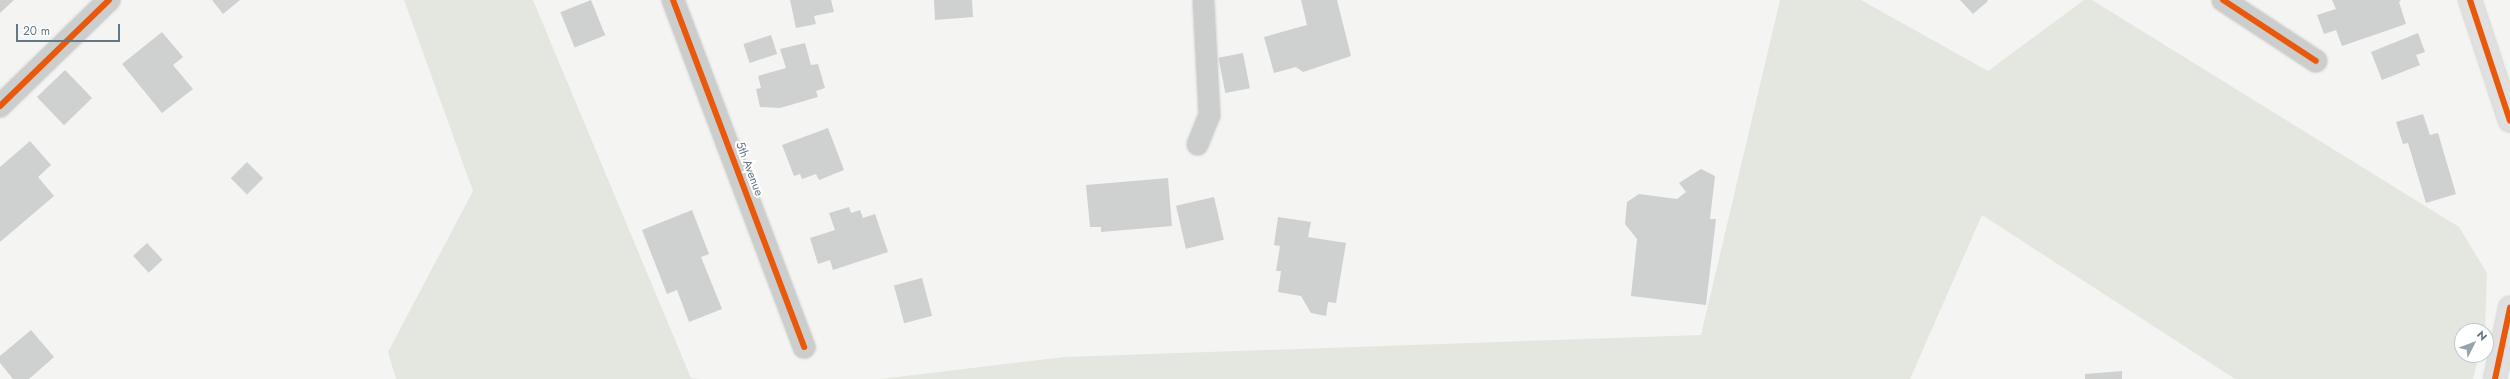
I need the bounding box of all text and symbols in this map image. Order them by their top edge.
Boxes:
scale bar [18,16,122,42]
text: 20 m [23,22,50,40]
street label: 5th Avenue [732,140,766,198]
north arrow [2454,323,2494,363]
text: N [2473,327,2491,344]

